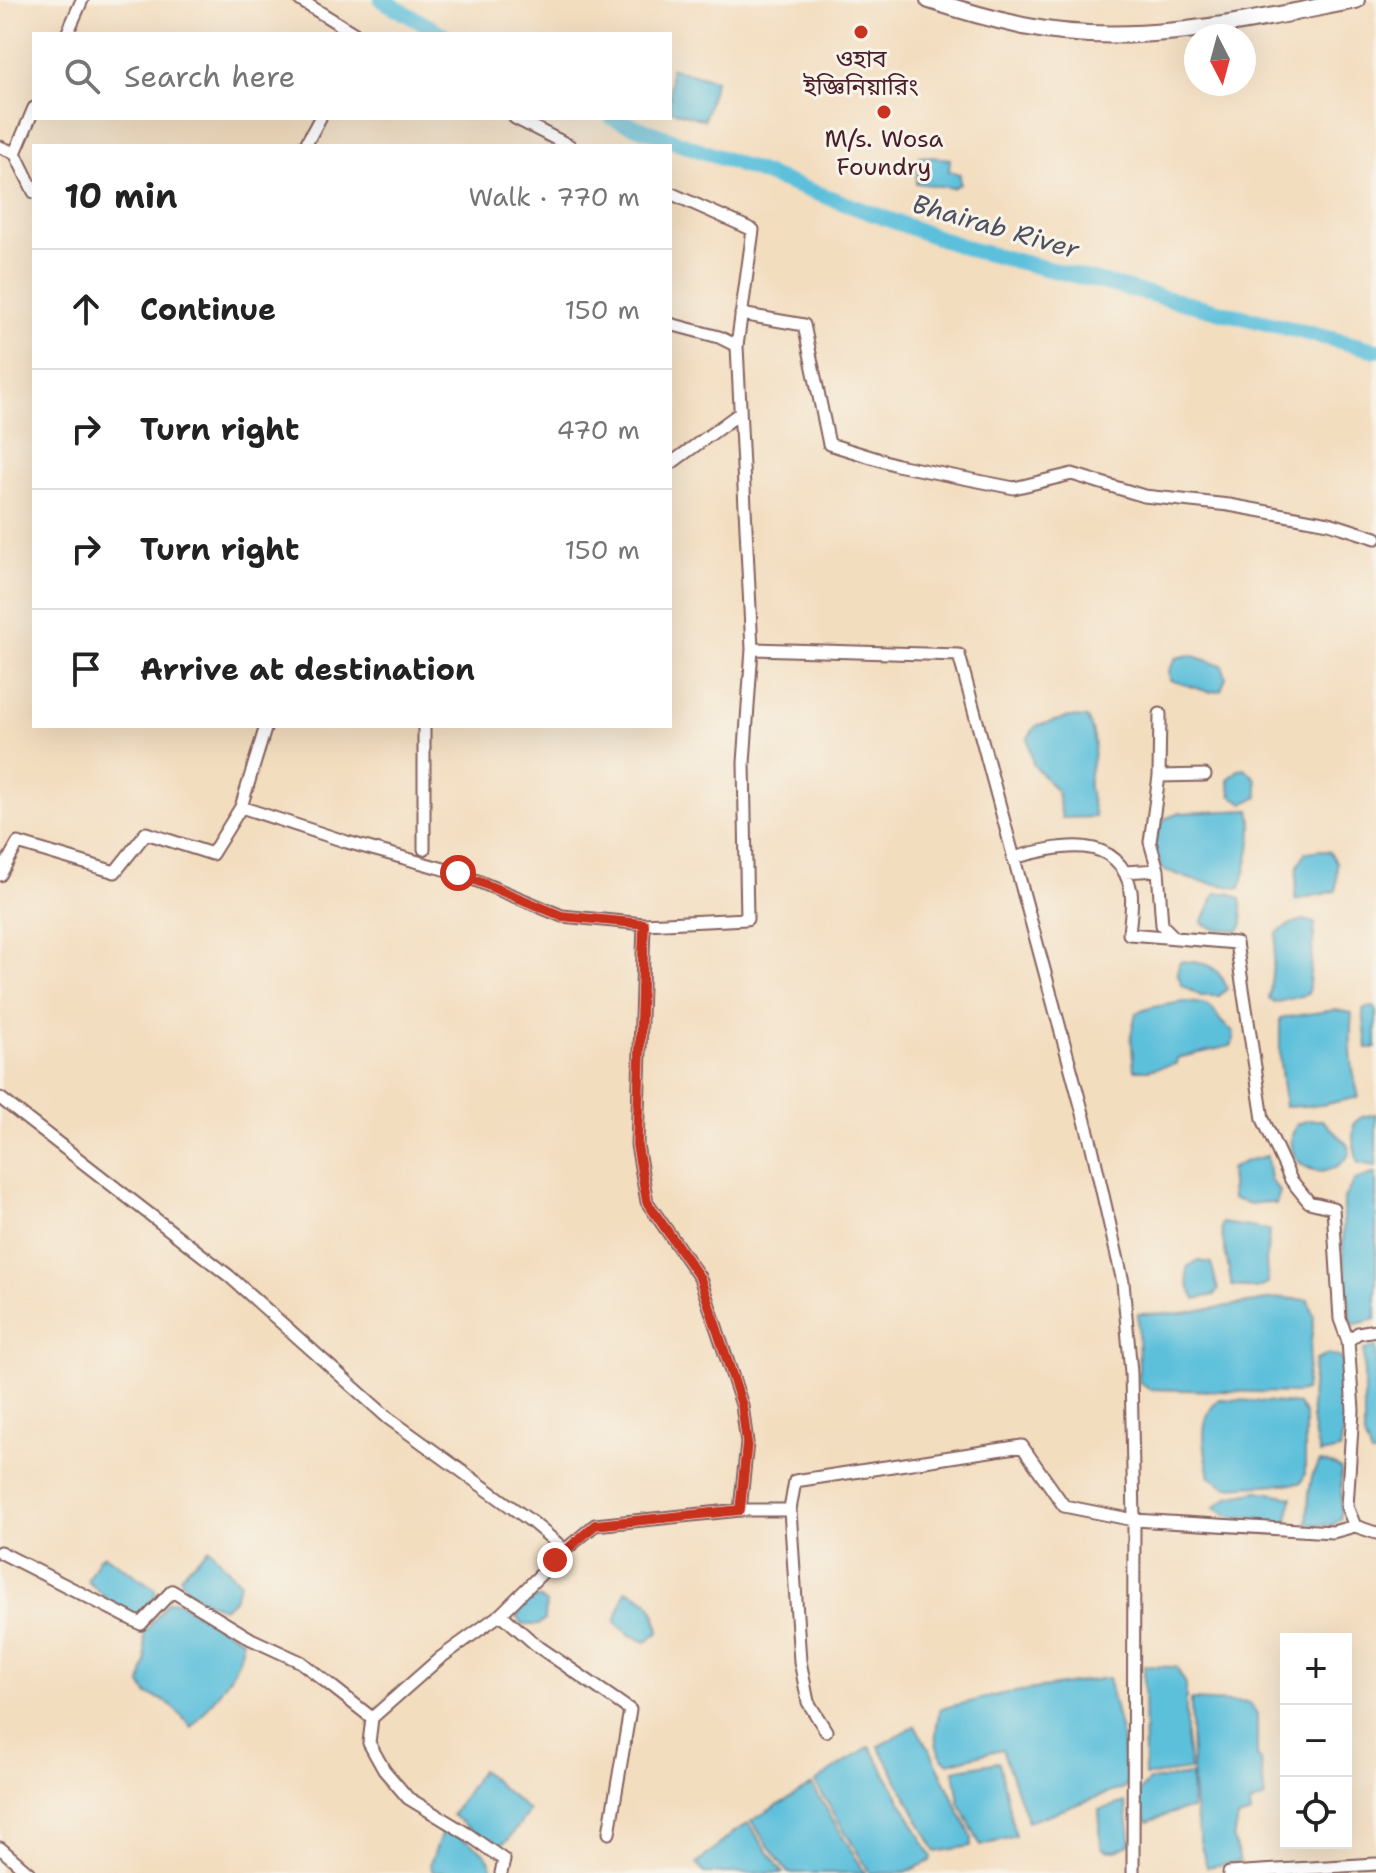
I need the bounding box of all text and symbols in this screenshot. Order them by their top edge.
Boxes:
marker: ওহাব ইজ্ঞিনিয়ারিং [852,23,870,41]
north arrow [1184,24,1256,96]
search box [32,32,672,120]
place label: ওহাব ইজ্ঞিনিয়ারিং [802,43,919,103]
icon: search [60,54,104,98]
text: Search here [124,56,295,97]
marker: M/s. Wosa Foundry [875,103,893,121]
place label: M/s. Wosa Foundry [825,123,944,183]
text: 10 min [64,173,178,219]
text: Walk · 770 m [468,179,640,214]
water label: Bhairab River [909,185,1084,267]
icon: ahead [64,287,108,331]
text: Continue [140,289,276,330]
text: 150 m [564,292,640,327]
icon: right [64,407,108,451]
text: Turn right [140,409,299,450]
text: 470 m [557,412,640,447]
icon: right [64,527,108,571]
text: Turn right [140,529,299,570]
text: 150 m [564,532,640,567]
icon: arrive [64,647,108,691]
text: Arrive at destination [140,649,475,690]
route start [440,855,476,891]
route end [537,1542,573,1578]
map controls [1280,1633,1352,1849]
button: + [1280,1633,1352,1705]
button: − [1280,1705,1352,1777]
button: locate [1280,1777,1352,1849]

